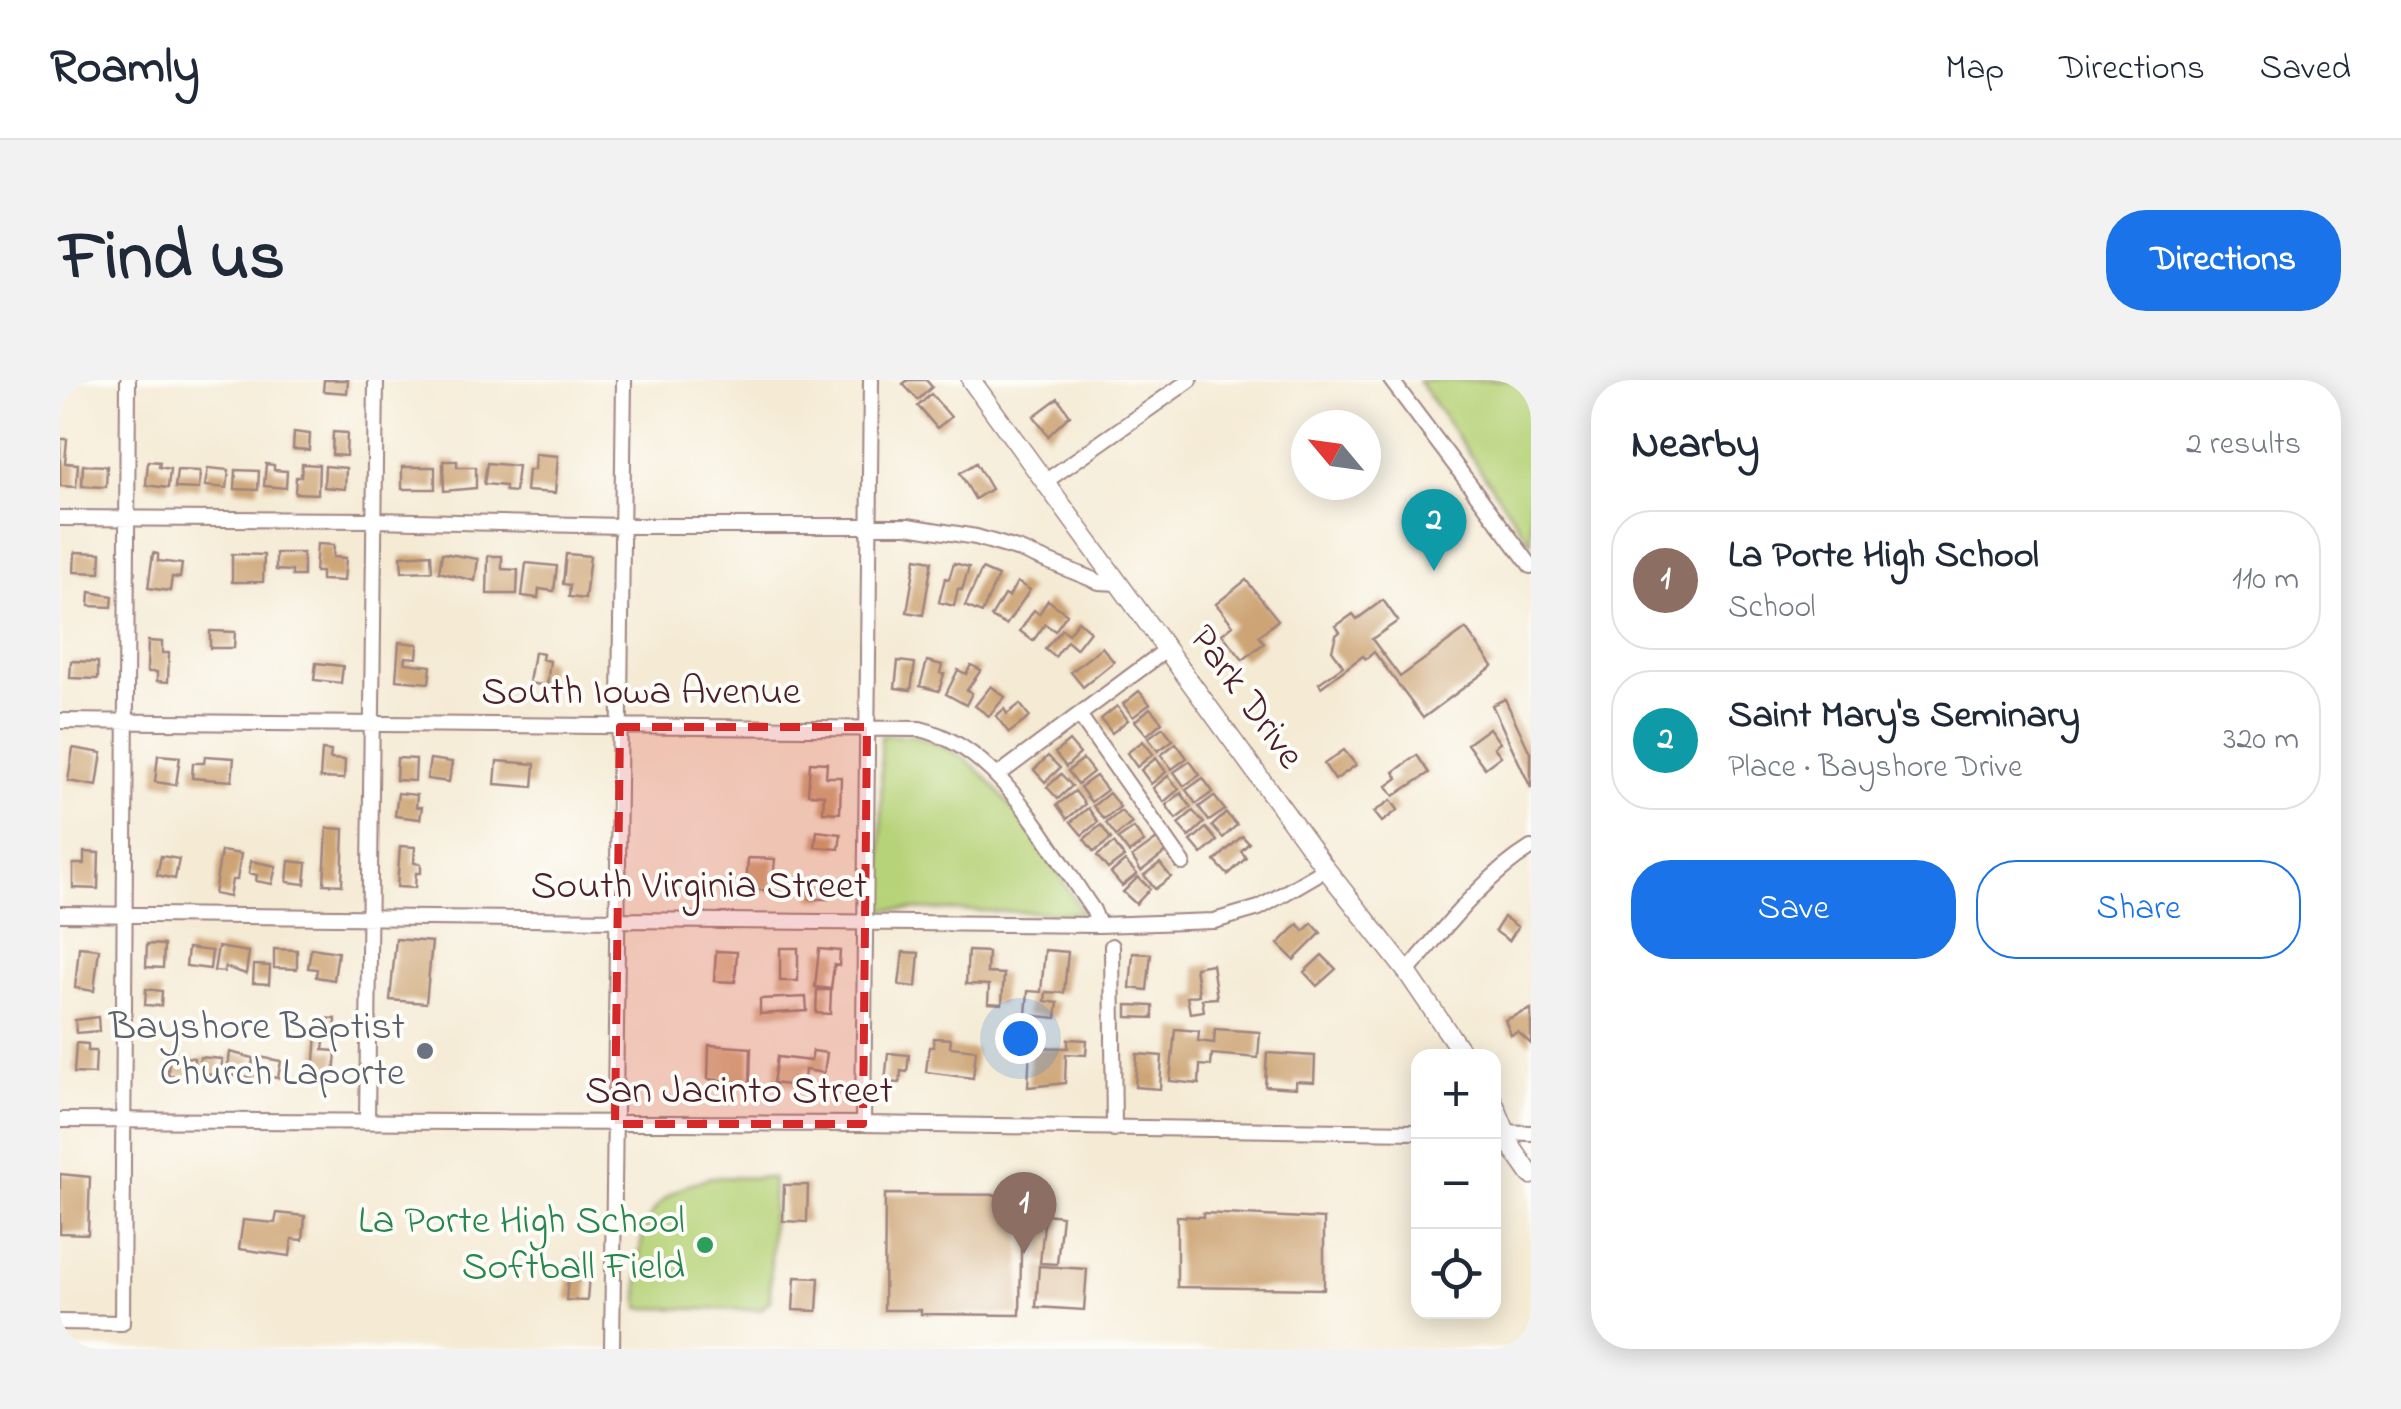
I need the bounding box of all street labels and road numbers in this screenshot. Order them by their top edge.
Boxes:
street label: Park Drive [1172,614,1318,782]
street label: South Iowa Avenue [481,664,801,723]
street label: South Virginia Street [531,858,867,917]
street label: San Jacinto Street [585,1063,893,1122]

